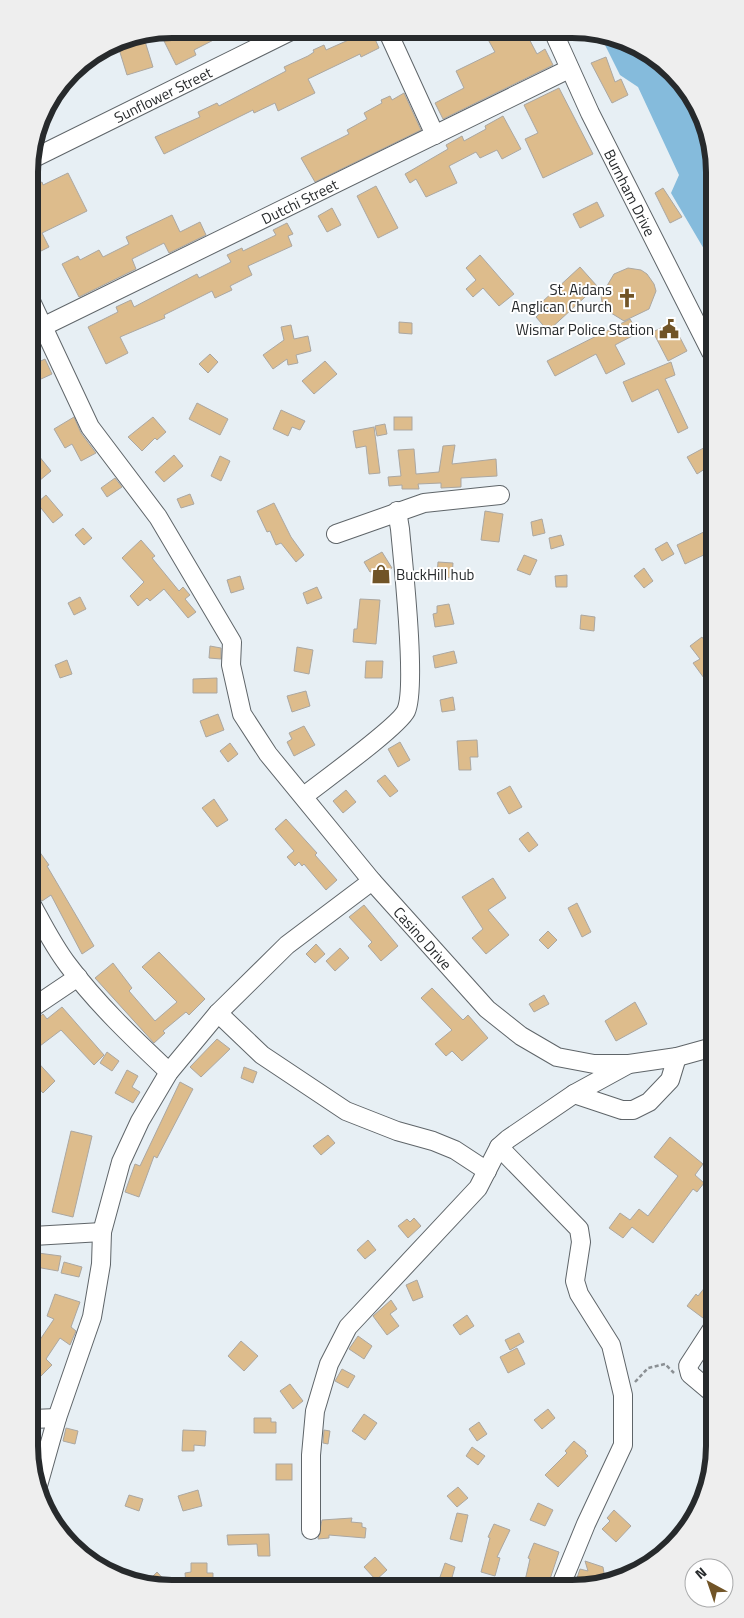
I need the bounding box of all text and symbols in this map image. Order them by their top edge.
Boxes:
street label: Sunflower Street [110,60,216,128]
street label: Burnham Drive [599,145,662,240]
street label: Dutchi Street [257,172,342,230]
place label: St. Aidans Anglican Church [511,278,612,318]
church icon: St. Aidans Anglican Church [616,287,638,309]
place label: Wismar Police Station [516,318,654,341]
public building icon: Wismar Police Station [658,318,680,340]
shop icon: BuckHill hub [370,563,392,585]
place label: BuckHill hub [396,563,475,586]
street label: Casino Drive [388,901,458,975]
north arrow [684,1558,734,1608]
text: N [690,1561,711,1584]

